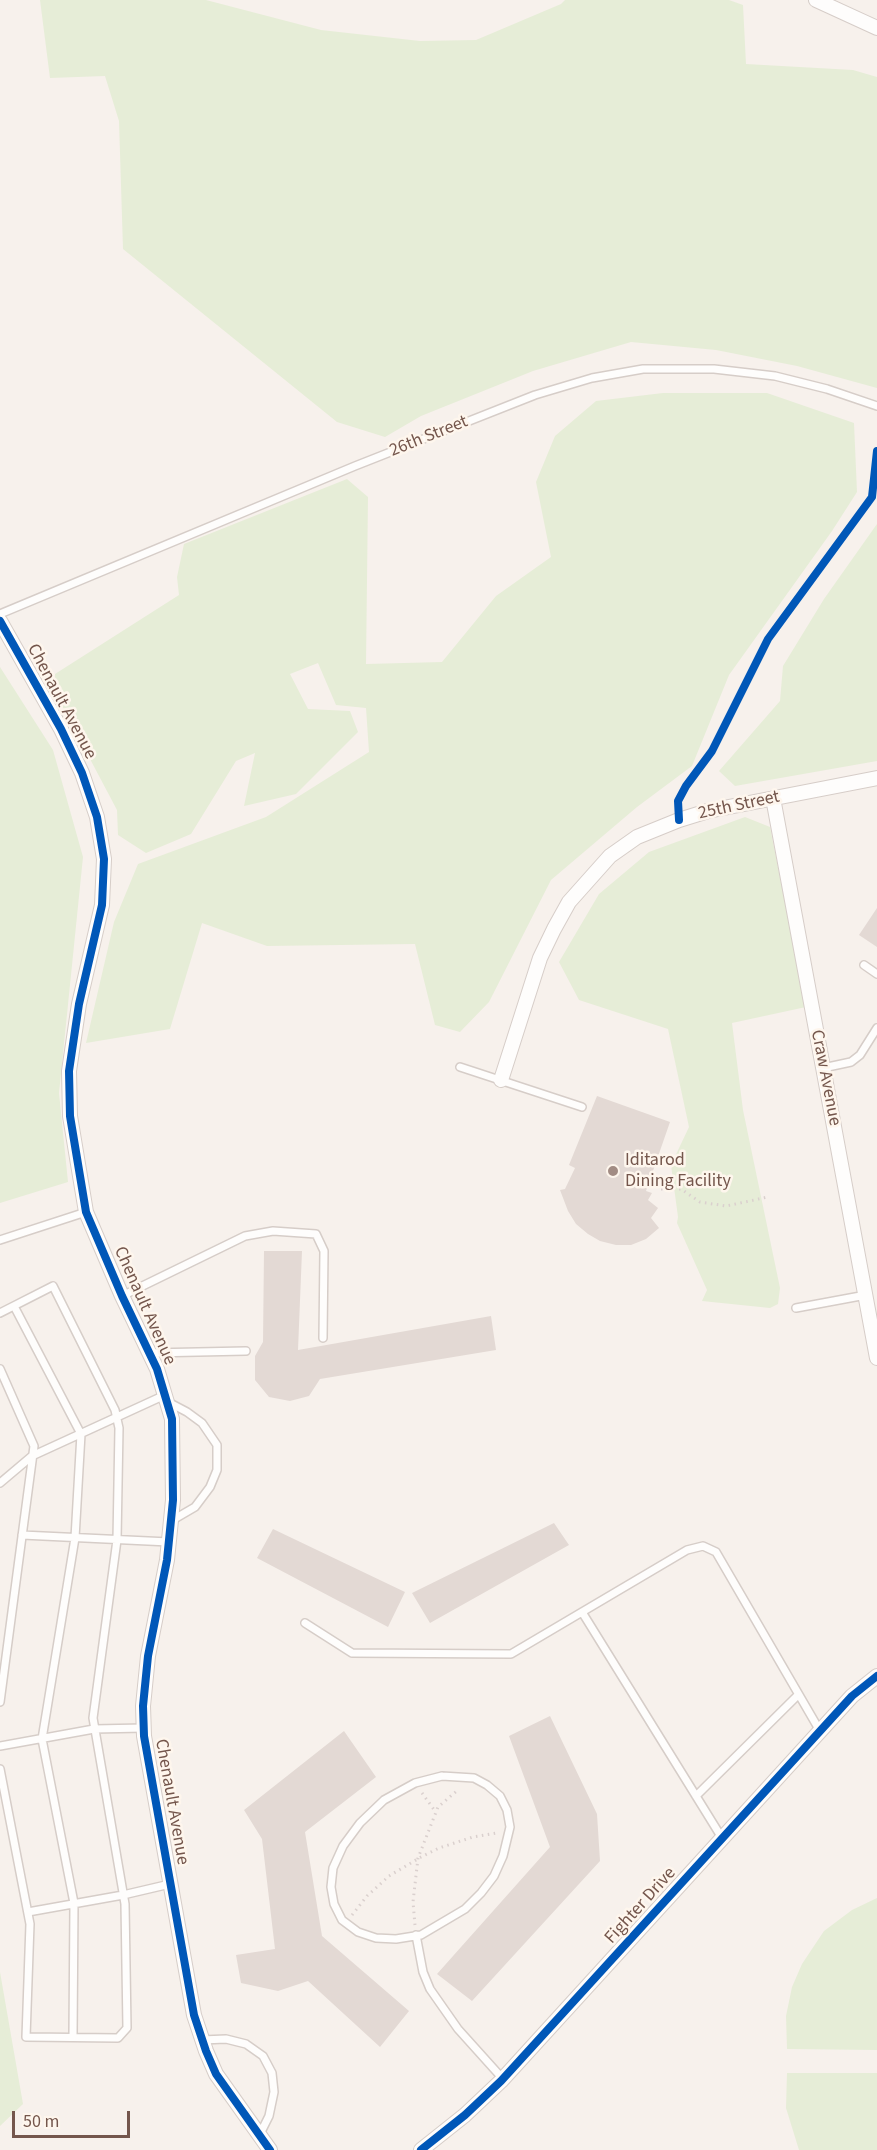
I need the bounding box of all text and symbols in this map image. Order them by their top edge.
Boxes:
street label: 26th Street [387,412,471,462]
street label: Chenault Avenue [22,641,100,763]
street label: 25th Street [696,787,782,825]
street label: Craw Avenue [805,1028,845,1128]
place label: Iditarod Dining Facility [625,1150,731,1192]
marker: Iditarod Dining Facility [606,1164,620,1178]
street label: Chenault Avenue [108,1243,180,1369]
street label: Chenault Avenue [149,1737,193,1867]
street label: Fighter Drive [601,1863,681,1949]
scale bar [15,2099,134,2137]
text: 50 m [23,2109,59,2134]

